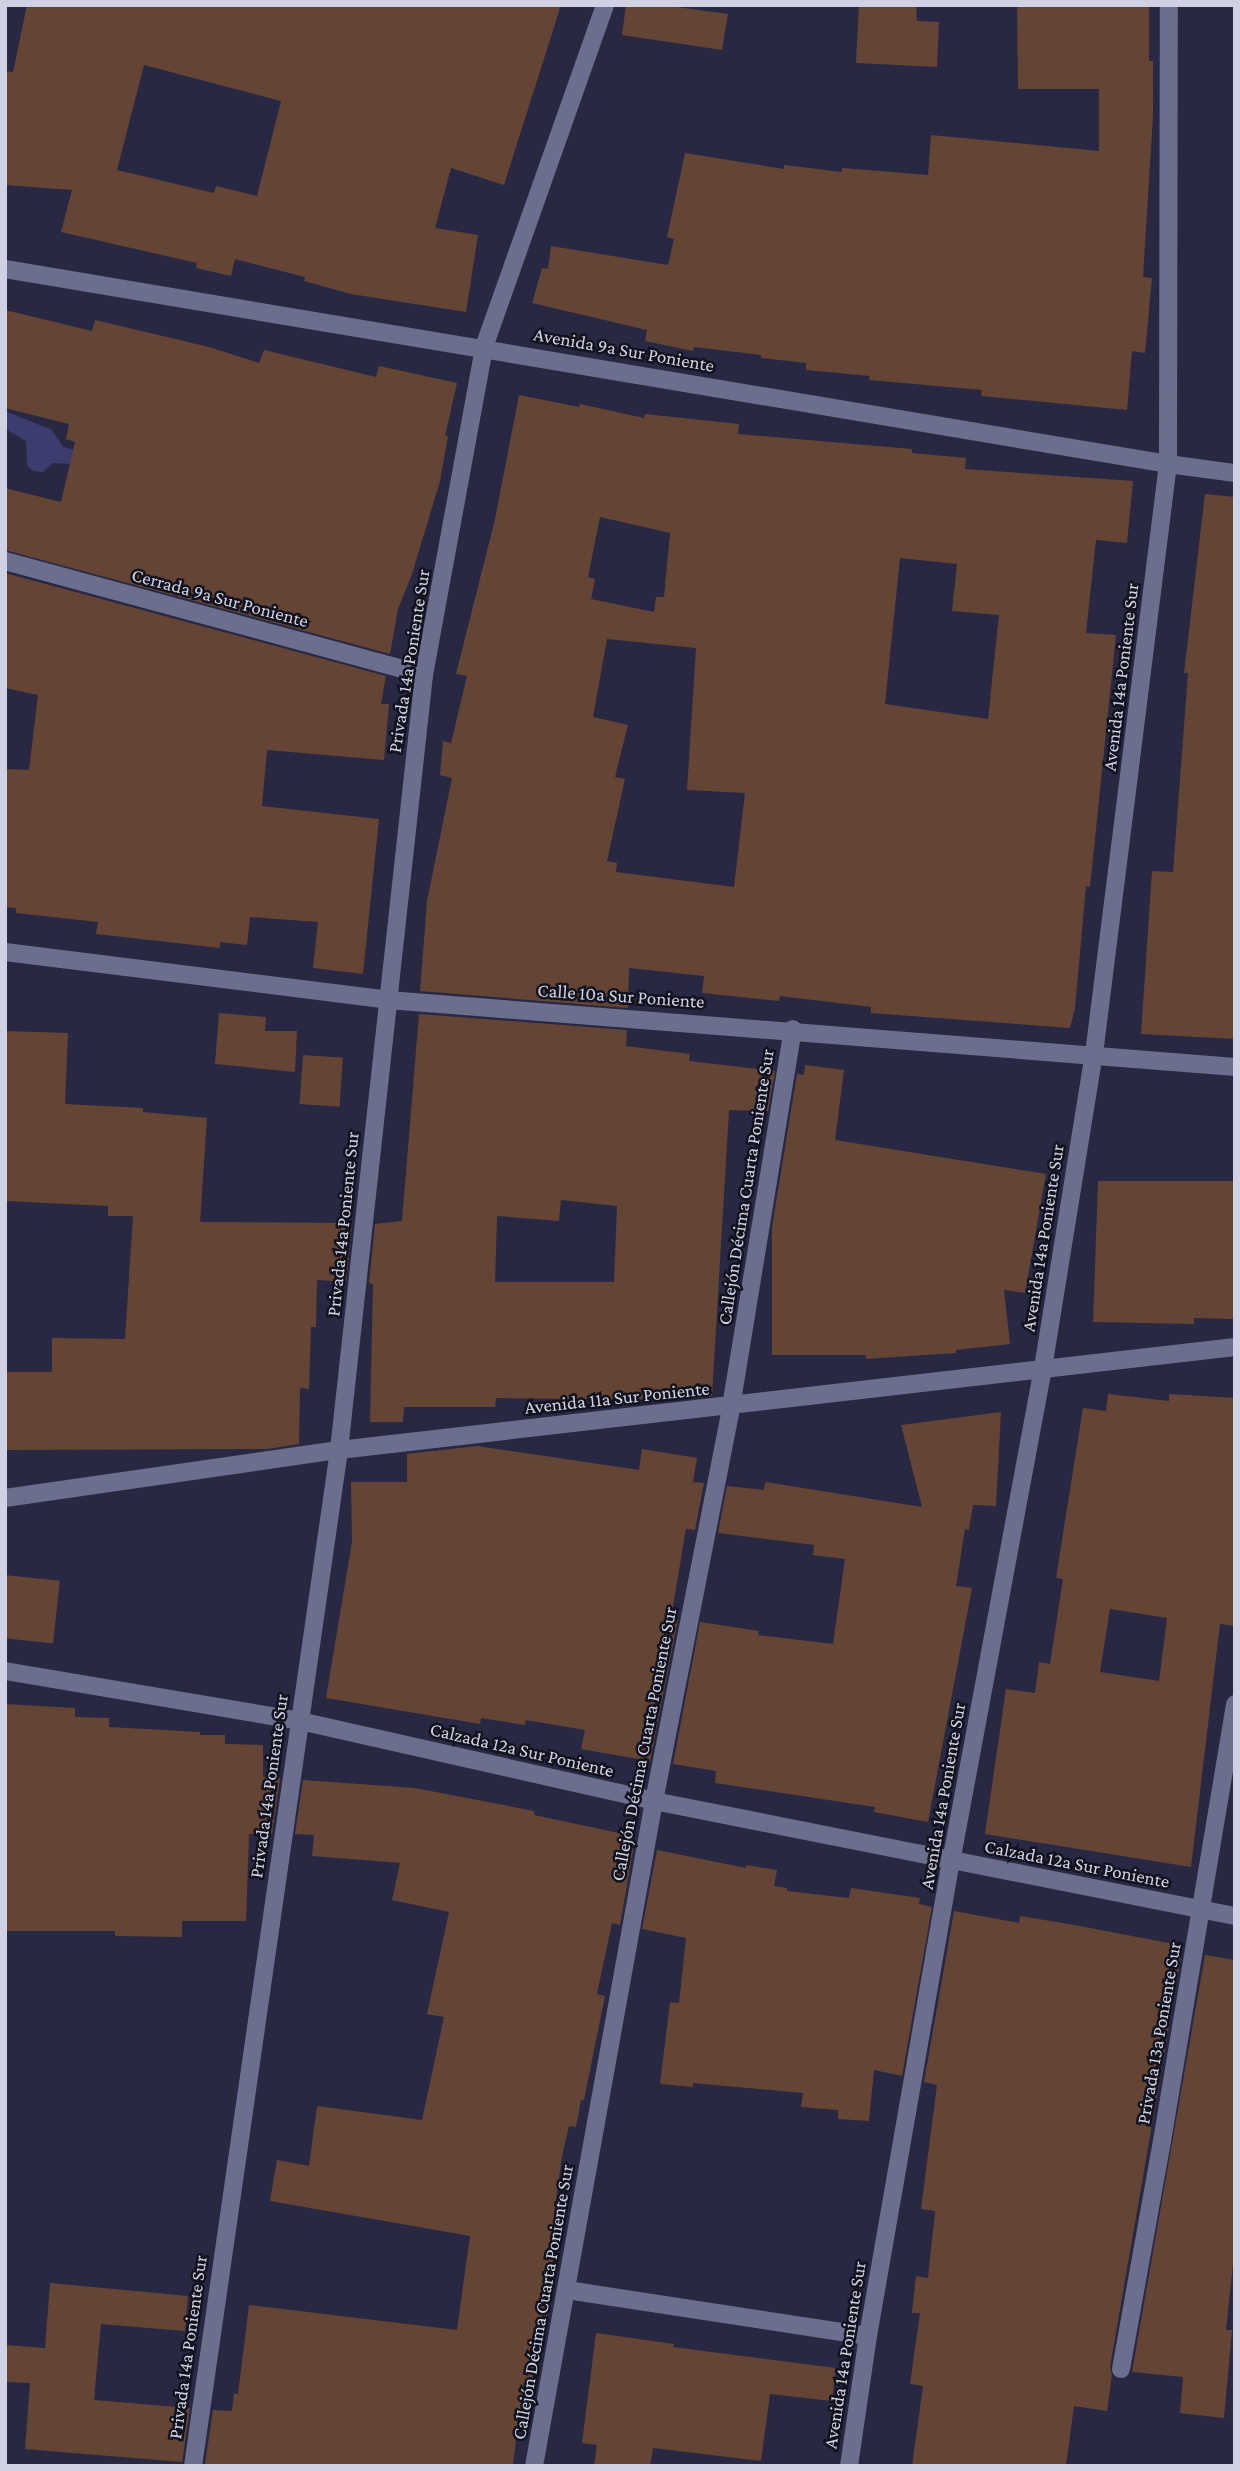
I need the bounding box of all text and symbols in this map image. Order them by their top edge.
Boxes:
street label: Avenida 9a Sur Poniente [532,323,716,377]
street label: Cerrada 9a Sur Poniente [129,563,311,633]
street label: Privada 14a Poniente Sur [383,568,435,754]
street label: Avenida 14a Poniente Sur [1098,582,1144,772]
street label: Calle 10a Sur Poniente [537,979,705,1013]
street label: Callejón Décima Cuarta Poniente Sur [713,1047,779,1327]
street label: Privada 14a Poniente Sur [322,1131,364,1317]
street label: Avenida 14a Poniente Sur [1017,1143,1069,1333]
street label: Avenida 11a Sur Poniente [523,1377,711,1419]
street label: Callejón Décima Cuarta Poniente Sur [606,1605,682,1883]
street label: Privada 14a Poniente Sur [245,1693,293,1879]
street label: Avenida 14a Poniente Sur [915,1701,971,1891]
street label: Calzada 12a Sur Poniente [428,1718,616,1782]
street label: Calzada 12a Sur Poniente [983,1835,1171,1893]
street label: Privada 13a Poniente Sur [1132,1940,1186,2126]
street label: Callejón Décima Cuarta Poniente Sur [508,2163,578,2441]
street label: Privada 14a Poniente Sur [164,2254,212,2440]
street label: Avenida 14a Poniente Sur [819,2260,871,2450]

